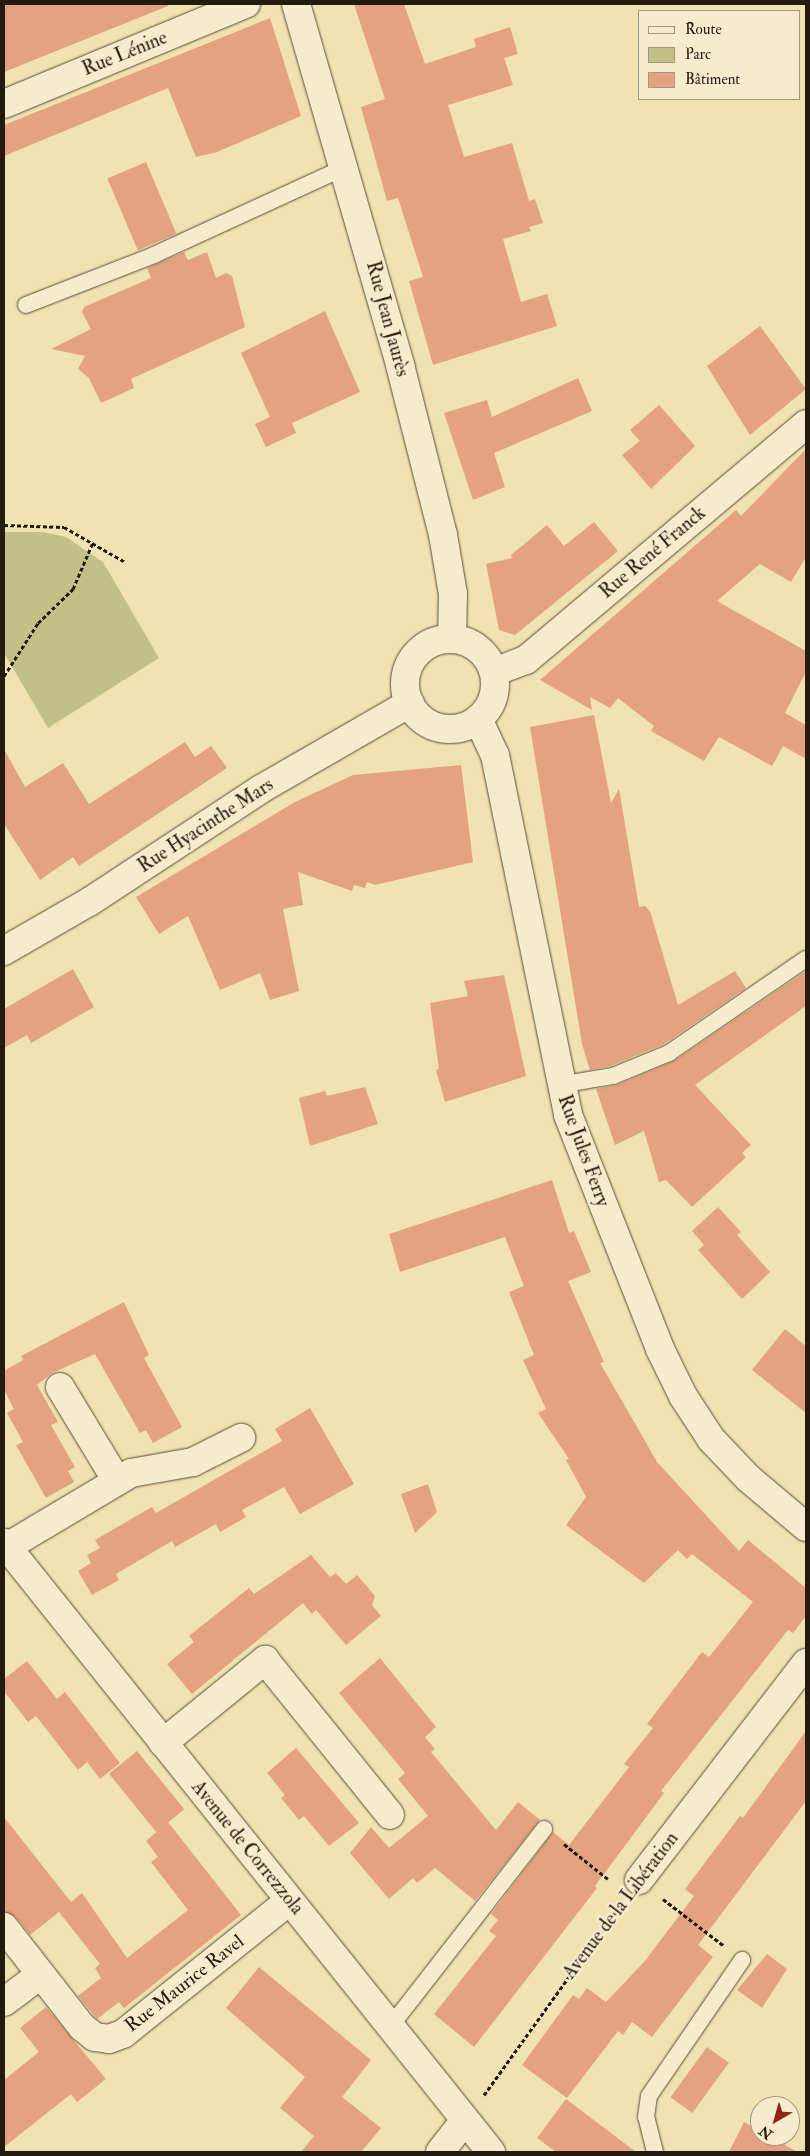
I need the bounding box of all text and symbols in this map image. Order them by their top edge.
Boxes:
legend [638,10,800,100]
text: Route [685,20,722,39]
street label: Rue Lénine [79,27,171,81]
text: Parc [685,45,711,64]
text: Bâtiment [685,70,740,89]
street label: Rue Jean Jaurès [361,259,413,379]
street label: Rue René Franck [595,502,711,604]
street label: Rue Hyacinthe Mars [134,774,278,878]
street label: Rue Jules Ferry [552,1092,614,1210]
street label: Avenue de Correzzola [186,1777,308,1919]
street label: Avenue de la Libération [558,1828,684,1984]
street label: Rue Maurice Ravel [121,1930,249,2038]
north arrow [750,2096,800,2146]
text: N [756,2122,776,2143]

